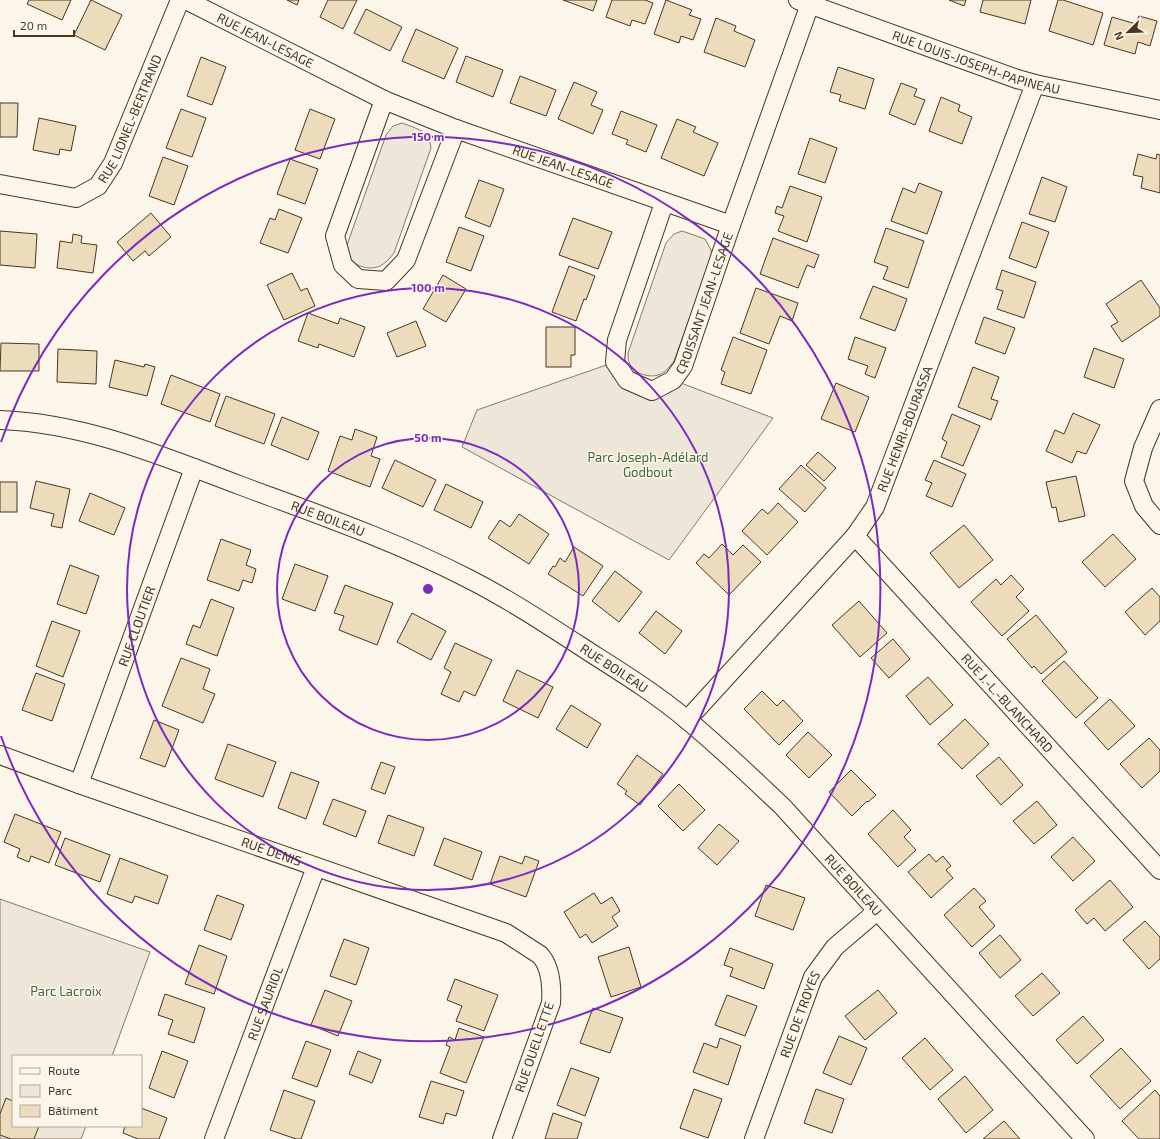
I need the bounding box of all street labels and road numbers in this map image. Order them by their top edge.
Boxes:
street label: RUE JEAN-LESAGE [214,9,316,71]
street label: RUE LOUIS-JOSEPH-PAPINEAU [890,27,1062,97]
street label: RUE LIONEL-BERTRAND [94,52,165,186]
street label: RUE JEAN-LESAGE [510,141,616,191]
street label: CROISSANT JEAN-LESAGE [672,230,736,377]
street label: RUE HENRI-BOURASSA [873,363,936,494]
street label: RUE BOILEAU [289,497,367,540]
street label: RUE CLOUTIER [114,584,158,669]
street label: RUE BOILEAU [577,640,651,696]
street label: RUE J.-L.-BLANCHARD [958,650,1057,756]
street label: RUE DENIS [239,833,304,869]
street label: RUE BOILEAU [822,851,886,919]
street label: RUE SAURIOL [244,964,286,1042]
street label: RUE DE TROYES [776,967,823,1060]
street label: RUE OUELLETTE [511,1000,557,1094]

